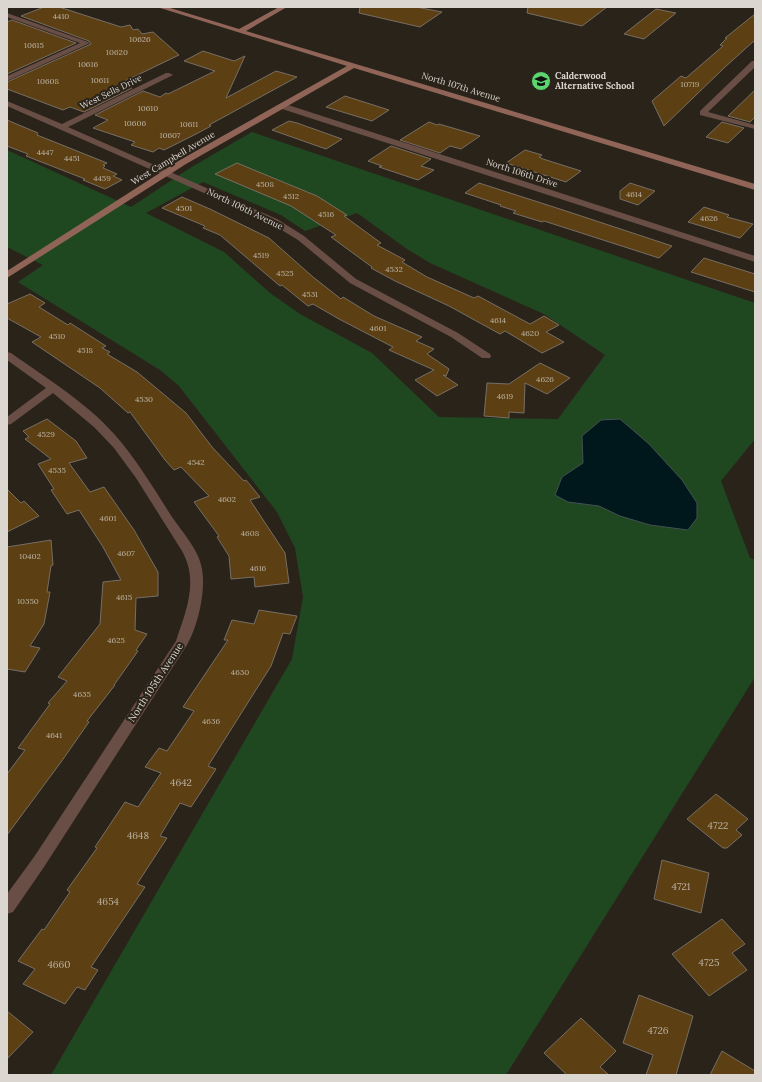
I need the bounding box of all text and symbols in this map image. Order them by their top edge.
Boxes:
house number: 4410 [53,11,69,21]
house number: 10626 [129,34,151,44]
house number: 10615 [24,40,44,50]
house number: 10620 [106,47,128,57]
house number: 10616 [78,59,98,69]
street label: North 107th Avenue [420,69,502,104]
school or university icon: Calderwood Alternative School [530,70,552,92]
place label: Calderwood Alternative School [555,70,634,91]
street label: West Sells Drive [78,72,144,111]
house number: 10611 [91,75,109,85]
house number: 10608 [37,76,59,86]
house number: 10719 [681,79,700,89]
house number: 10610 [138,103,158,113]
house number: 10606 [124,118,146,128]
house number: 10611 [180,119,198,129]
street label: West Campbell Avenue [129,128,217,187]
house number: 10607 [160,130,181,140]
house number: 4447 [37,147,54,157]
house number: 4451 [64,153,80,163]
street label: North 106th Drive [485,156,560,189]
house number: 4459 [93,173,111,183]
house number: 4508 [256,179,275,189]
street label: North 106th Avenue [205,185,285,232]
house number: 4614 [626,189,643,199]
house number: 4512 [283,191,299,201]
house number: 4501 [176,203,192,213]
house number: 4516 [318,209,334,219]
house number: 4626 [700,213,718,223]
house number: 4519 [253,250,269,260]
house number: 4532 [385,264,403,274]
house number: 4525 [276,268,294,278]
house number: 4531 [302,289,318,299]
house number: 4614 [490,315,507,325]
house number: 4601 [370,323,387,333]
house number: 4620 [521,328,539,338]
house number: 4510 [49,331,65,341]
house number: 4518 [77,345,94,355]
house number: 4626 [536,374,554,384]
house number: 4619 [497,391,514,401]
house number: 4530 [135,394,153,404]
house number: 4529 [37,429,55,439]
house number: 4542 [187,457,205,467]
house number: 4535 [48,465,66,475]
house number: 4602 [218,494,236,504]
house number: 4601 [100,513,117,523]
house number: 4608 [241,528,260,538]
house number: 4607 [117,548,135,558]
house number: 10402 [19,551,41,561]
house number: 4616 [250,563,267,573]
house number: 4615 [116,592,132,602]
house number: 10350 [17,596,39,606]
house number: 4625 [107,635,125,645]
street label: North 105th Avenue [125,640,186,724]
house number: 4630 [231,667,249,677]
house number: 4635 [73,689,91,699]
house number: 4636 [202,716,220,726]
house number: 4641 [46,730,62,740]
house number: 4642 [170,776,192,789]
house number: 4722 [708,819,728,832]
house number: 4648 [127,829,149,842]
house number: 4721 [671,880,691,893]
house number: 4654 [97,895,120,908]
house number: 4725 [699,956,719,969]
house number: 4660 [47,958,71,971]
house number: 4726 [647,1024,669,1037]

